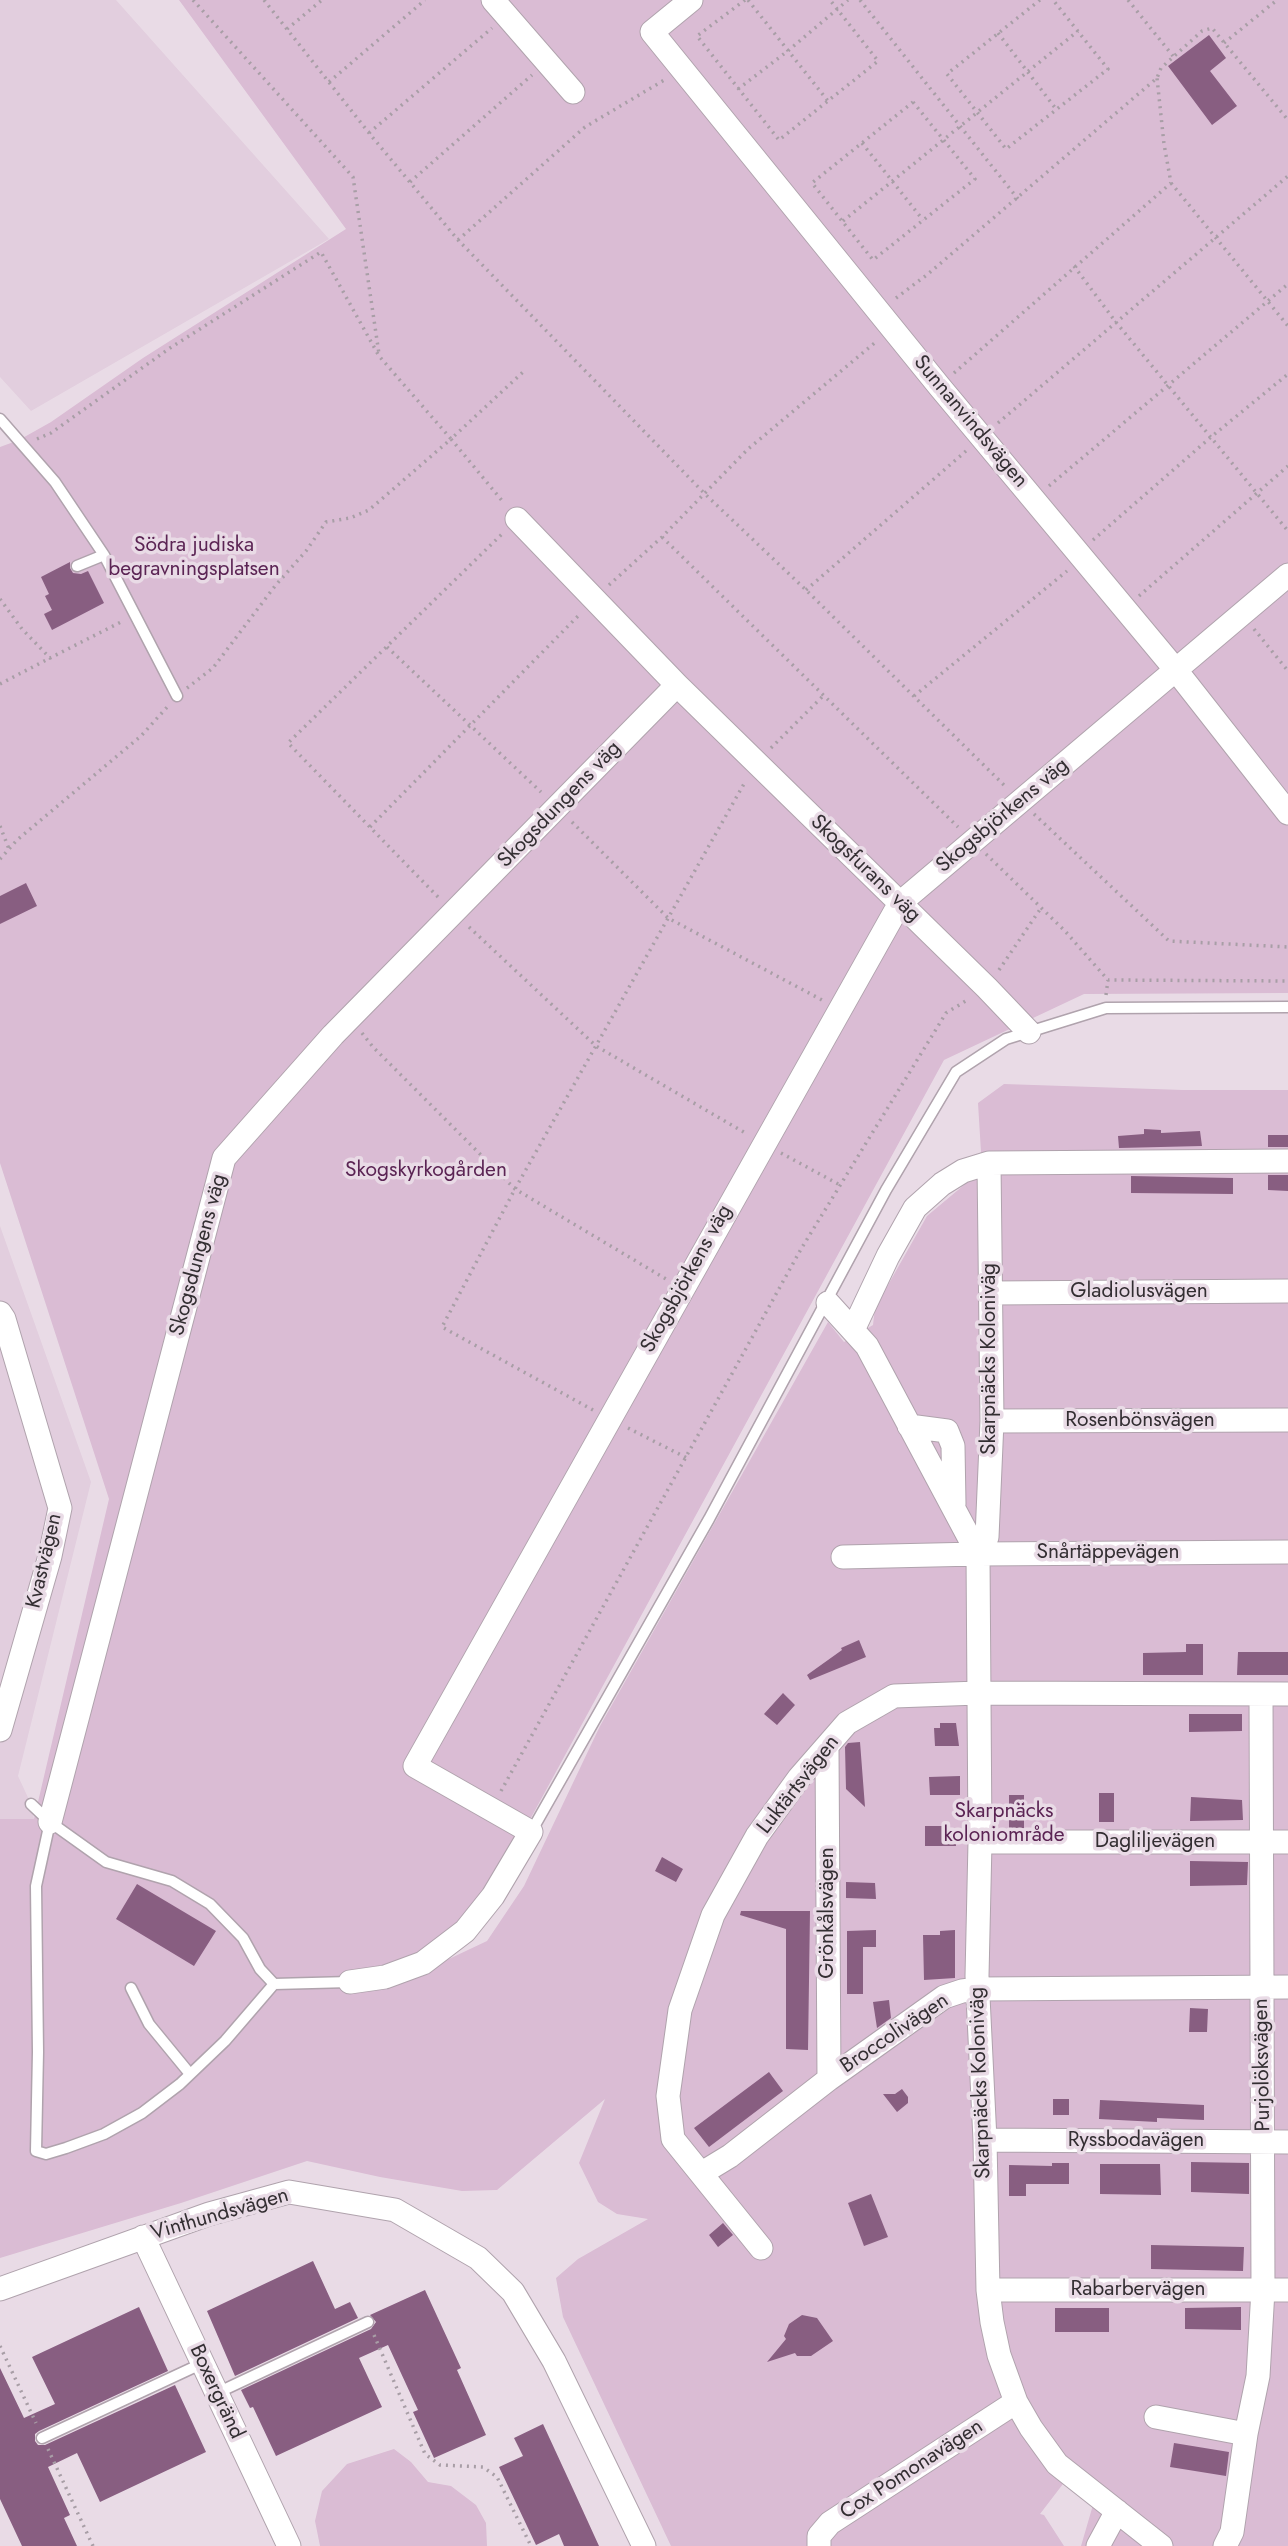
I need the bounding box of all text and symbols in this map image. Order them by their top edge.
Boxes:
street label: Sunnanvindsvägen [907,351,1033,493]
park label: Södra judiska begravningsplatsen [108,533,280,583]
street label: Skogsdungens väg [493,736,627,874]
street label: Skogsbjörkens väg [932,753,1074,879]
street label: Skogsfurans väg [805,810,925,928]
park label: Skogskyrkogården [345,1158,507,1184]
street label: Skogsdungens väg [165,1171,233,1339]
street label: Skogsbjörkens väg [636,1201,738,1357]
street label: Skarpnäcks Koloniväg [977,1263,1003,1455]
street label: Gladiolusvägen [1070,1279,1208,1305]
street label: Rosenbönsvägen [1065,1408,1215,1434]
street label: Kvastvägen [22,1511,68,1611]
street label: Snårtäppevägen [1037,1540,1179,1566]
street label: Luktärtsvägen [753,1731,845,1839]
park label: Skarpnäcks koloniområde [943,1799,1065,1849]
street label: Dagliljevägen [1095,1829,1215,1855]
street label: Grönkålsvägen [815,1847,841,1979]
street label: Skarpnäcks Koloniväg [965,1987,997,2179]
street label: Broccolivägen [836,1989,954,2079]
street label: Purjolöksvägen [1249,1998,1277,2132]
street label: Ryssbodavägen [1068,2128,1204,2154]
street label: Vinthundsvägen [148,2183,292,2247]
street label: Rabarbervägen [1071,2277,1205,2303]
street label: Boxergränd [183,2341,249,2443]
street label: Cox Pomonavägen [836,2414,988,2526]

